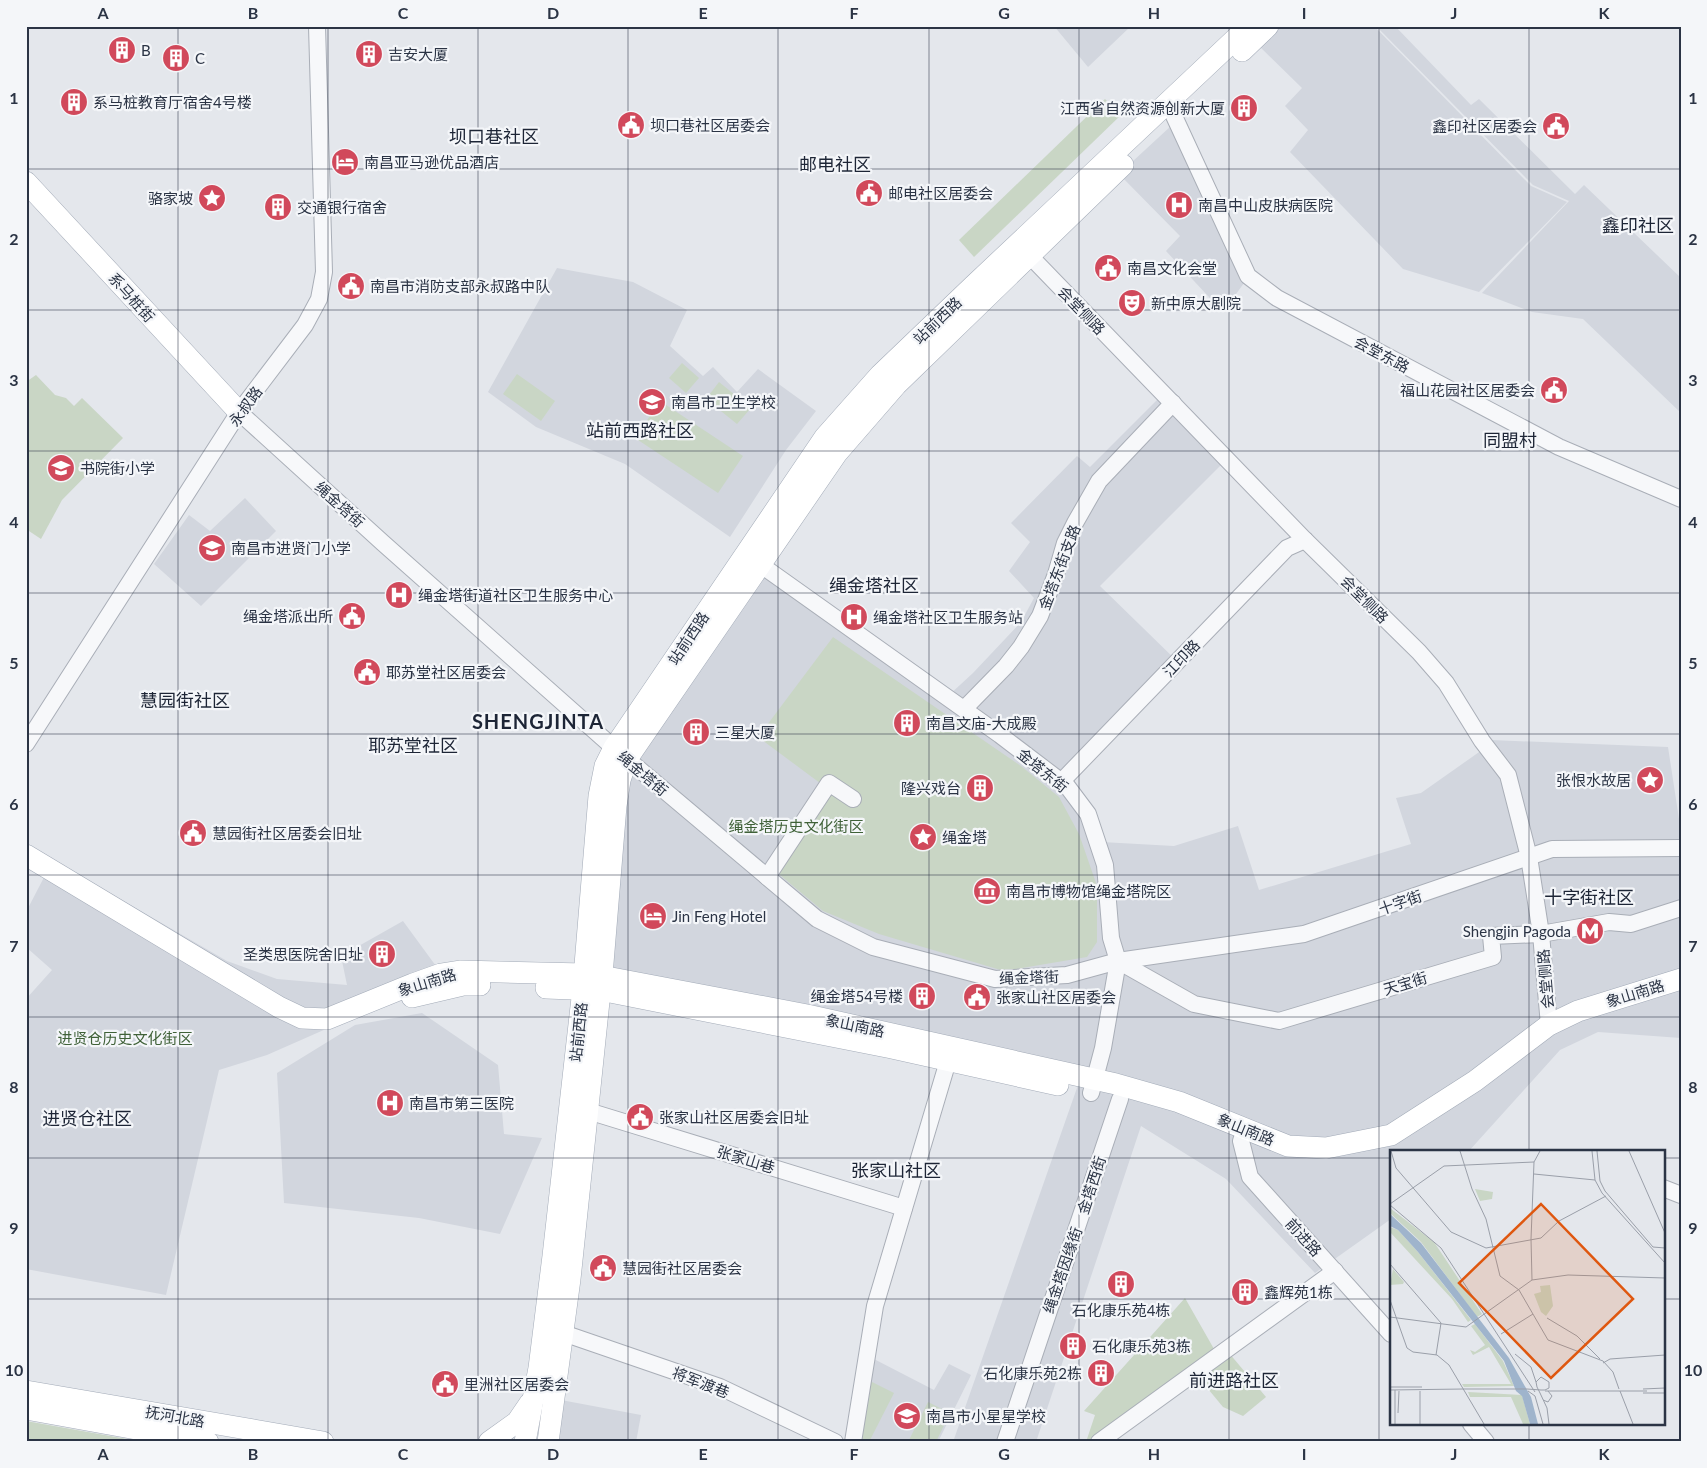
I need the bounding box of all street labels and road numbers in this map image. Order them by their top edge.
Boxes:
street label: 系马桩街 [105,269,159,325]
street label: 会堂侧路 [1055,282,1109,338]
street label: 站前西路 [909,293,965,347]
street label: 会堂东路 [1351,332,1413,376]
street label: 永叔路 [224,383,266,429]
street label: 绳金塔街 [312,477,368,531]
street label: 金塔东街支路 [1034,522,1084,612]
street label: 会堂侧路 [1337,571,1393,627]
street label: 站前西路 [664,608,712,668]
street label: 江印路 [1159,636,1203,680]
street label: 金塔东街 [1014,744,1072,796]
street label: 绳金塔街 [614,747,672,799]
street label: 十字街 [1376,886,1424,918]
street label: 会堂侧路 [1533,948,1557,1010]
street label: 象山南路 [396,965,458,999]
street label: 绳金塔街 [999,967,1059,987]
street label: 天宝街 [1381,968,1429,998]
street label: 象山南路 [1604,976,1666,1010]
street label: 站前西路 [566,1001,590,1063]
street label: 象山南路 [824,1010,886,1040]
street label: 象山南路 [1215,1109,1277,1149]
street label: 张家山巷 [715,1142,777,1176]
street label: 金塔西街 [1073,1154,1109,1216]
street label: 前进路 [1282,1214,1326,1260]
street label: 绳金塔因缘街 [1039,1225,1085,1315]
street label: 将军渡巷 [670,1363,732,1401]
street label: 抚河北路 [144,1402,206,1430]

